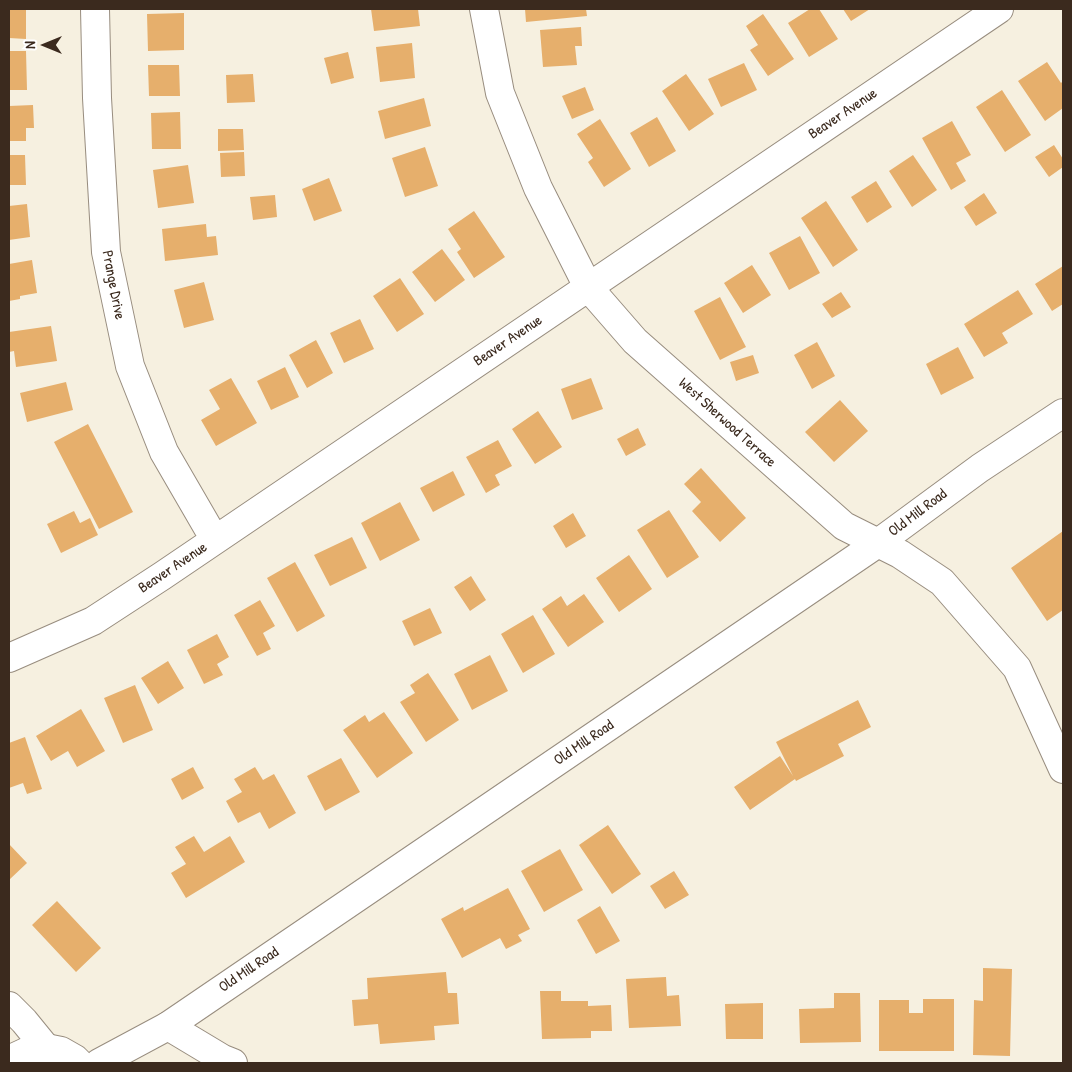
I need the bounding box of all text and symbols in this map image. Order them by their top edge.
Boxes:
north arrow [20,20,70,70]
text: N [20,41,39,49]
street label: Beaver Avenue [805,85,881,143]
street label: Prange Drive [97,249,129,321]
street label: Beaver Avenue [470,312,546,370]
street label: West Sherwood Terrace [675,374,779,472]
street label: Old Mill Road [885,485,951,541]
street label: Beaver Avenue [135,539,211,597]
street label: Old Mill Road [551,716,617,770]
street label: Old Mill Road [216,943,282,997]

